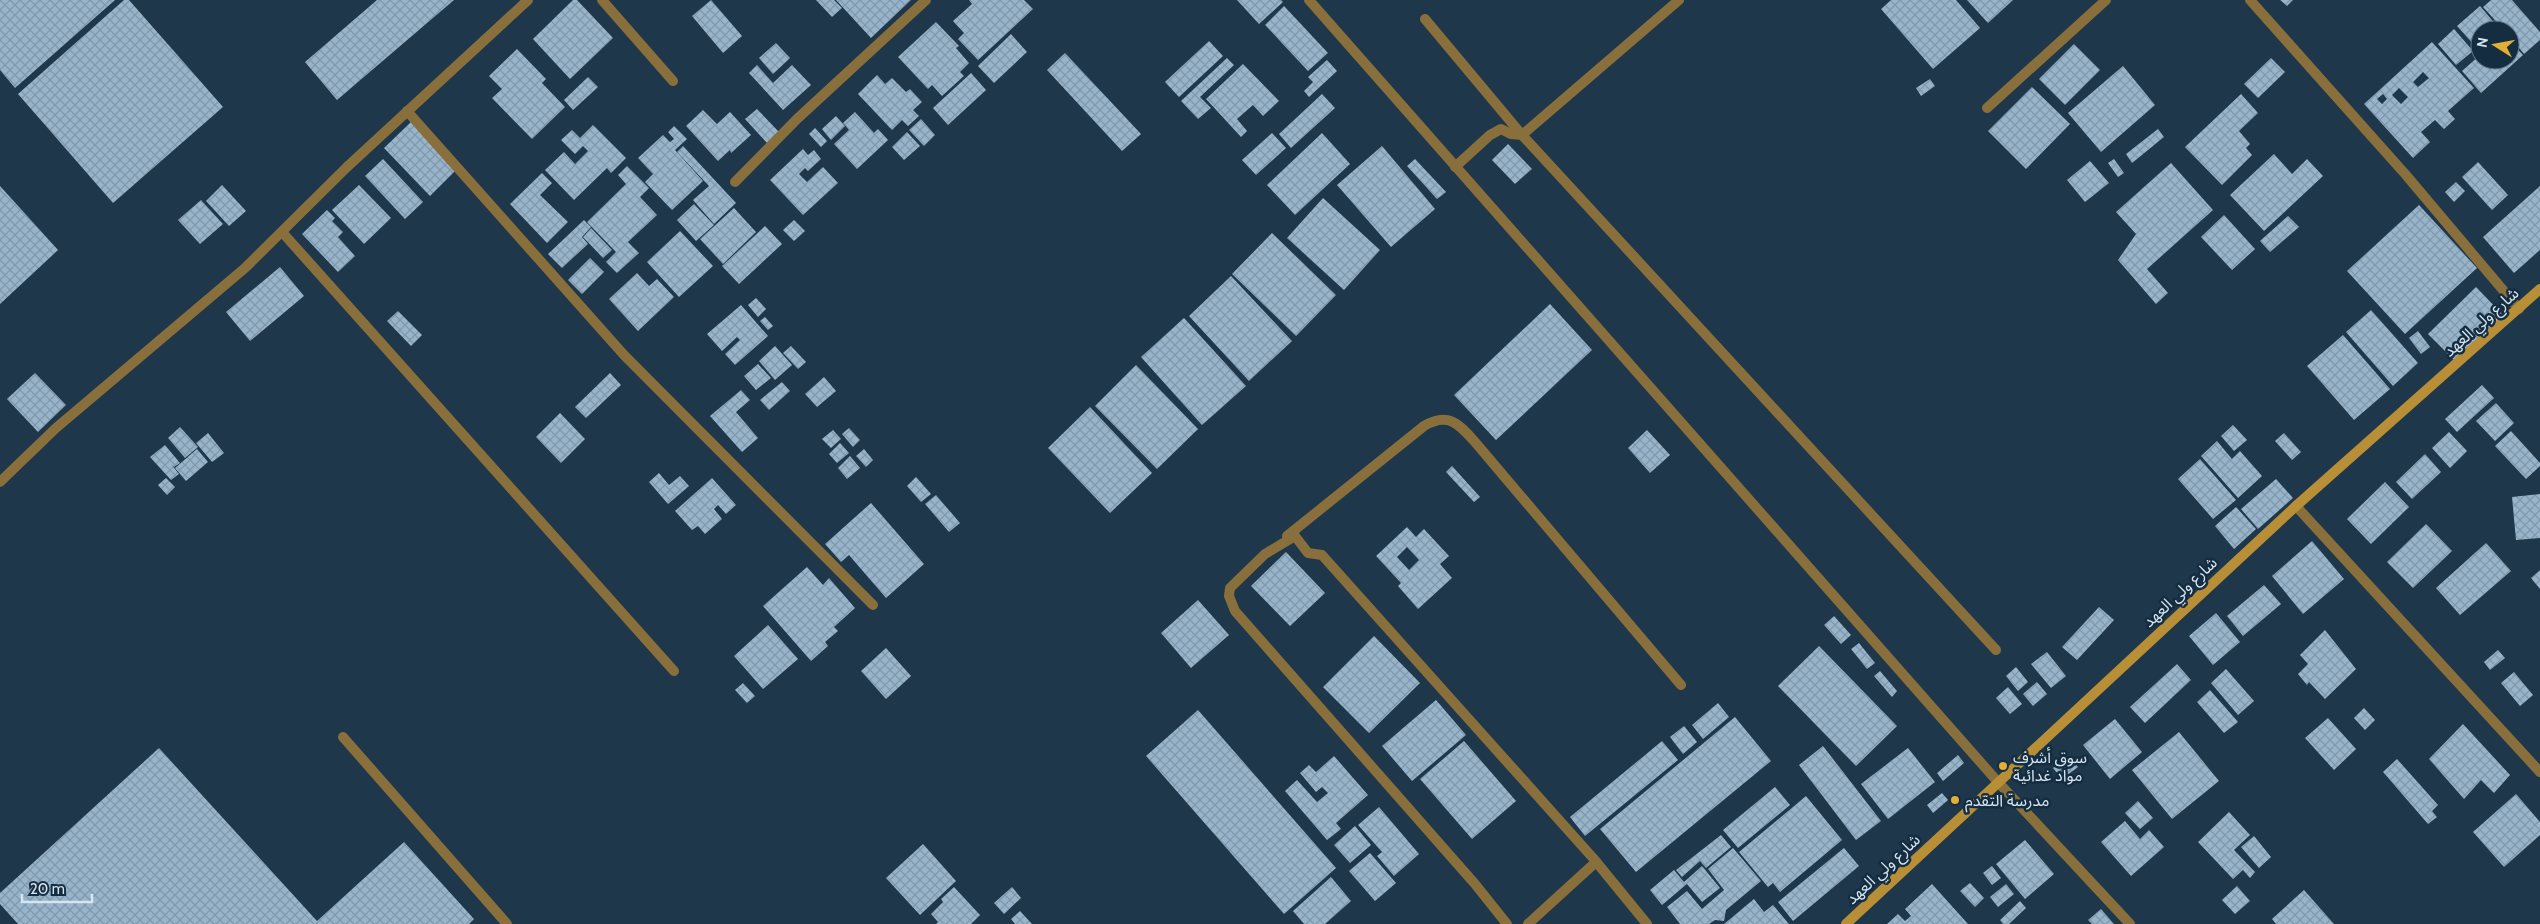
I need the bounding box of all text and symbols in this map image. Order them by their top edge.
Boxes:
north arrow [2470,20,2520,70]
text: N [2472,36,2492,49]
street label: شارع ولي العهد [2440,283,2524,363]
street label: شارع ولي العهد [2139,553,2223,633]
place label: سوق أشرف مواد غدائية [2013,747,2087,785]
marker: سوق أشرف مواد غدائية [1997,760,2009,772]
place label: مدرسة التقدم [1965,791,2049,813]
marker: مدرسة التقدم [1949,794,1961,806]
street label: شارع ولي العهد [1842,830,1926,910]
scale bar [22,872,92,904]
text: 20 m [30,880,65,898]

